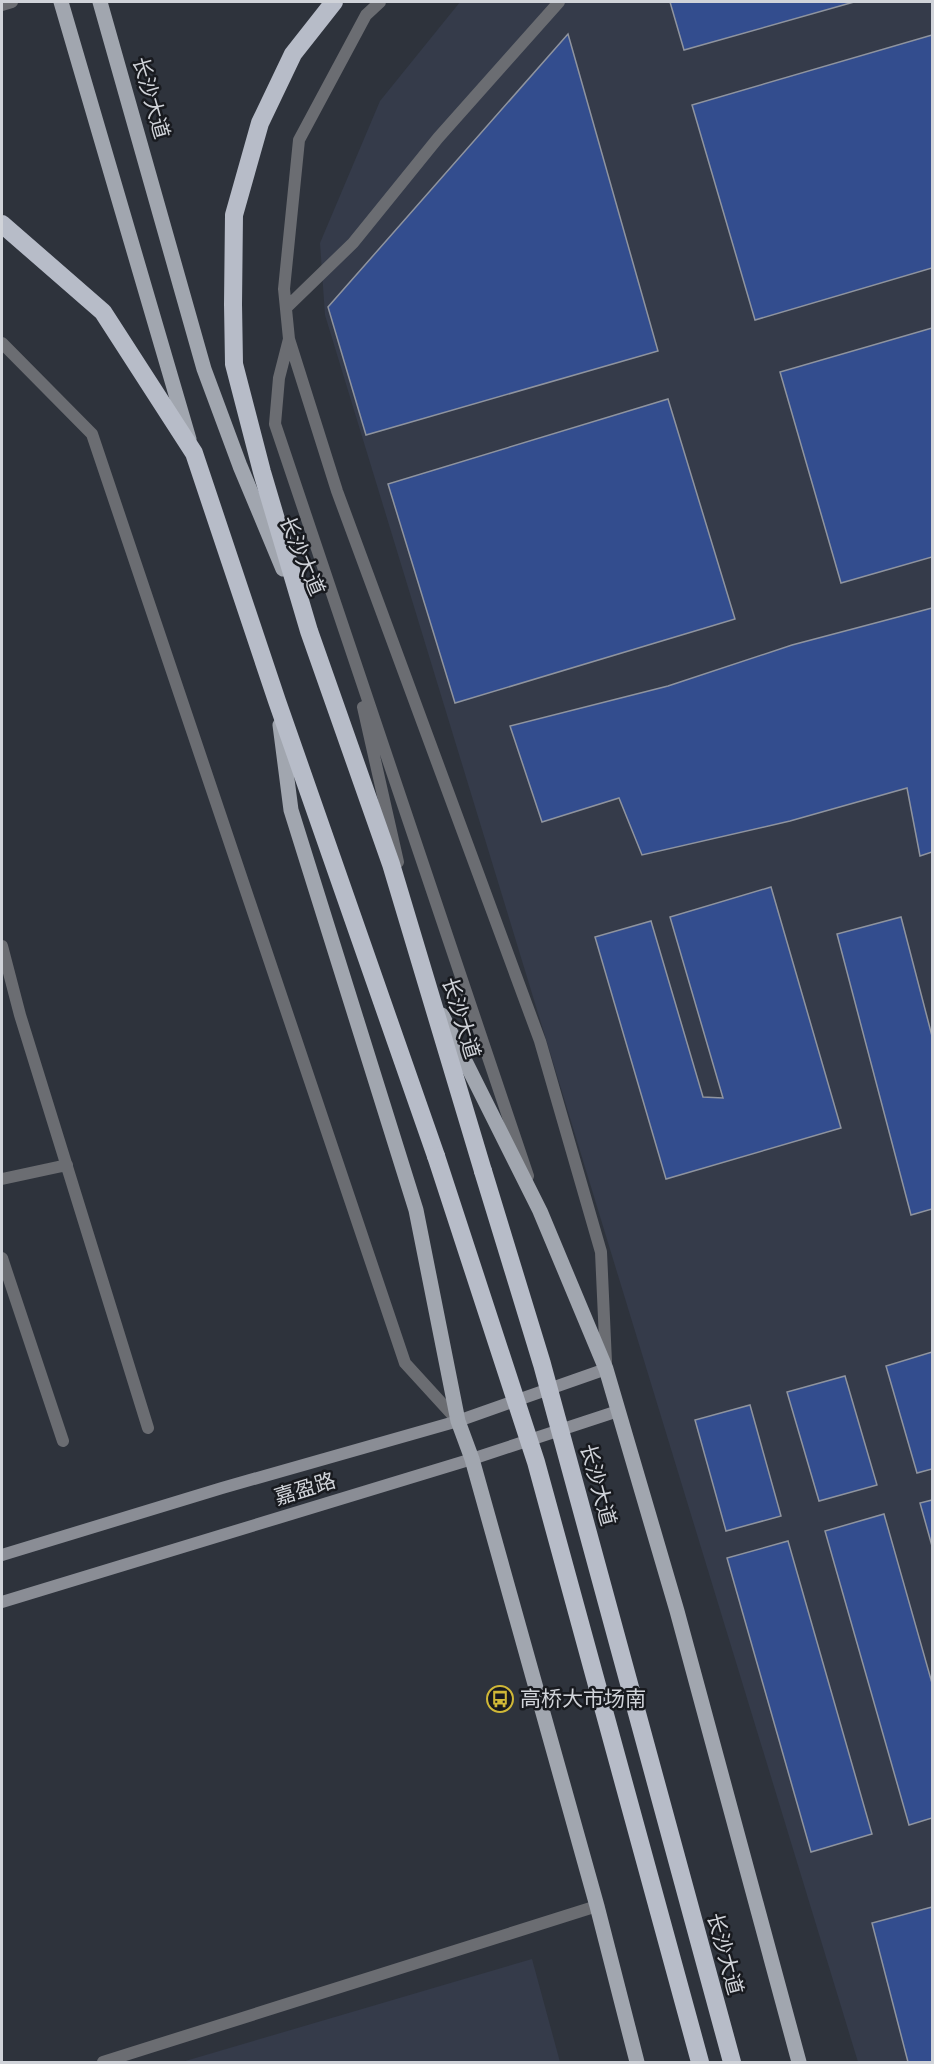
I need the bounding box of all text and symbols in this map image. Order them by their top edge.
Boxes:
street label: 长沙大道 [125,53,177,143]
street label: 长沙大道 [272,511,332,601]
street label: 长沙大道 [434,973,488,1063]
street label: 长沙大道 [573,1441,623,1529]
street label: 嘉盈路 [270,1465,340,1513]
bus stop icon: 高桥大市场南 [485,1684,515,1714]
place label: 高桥大市场南 [520,1684,646,1714]
street label: 长沙大道 [700,1910,750,1998]

